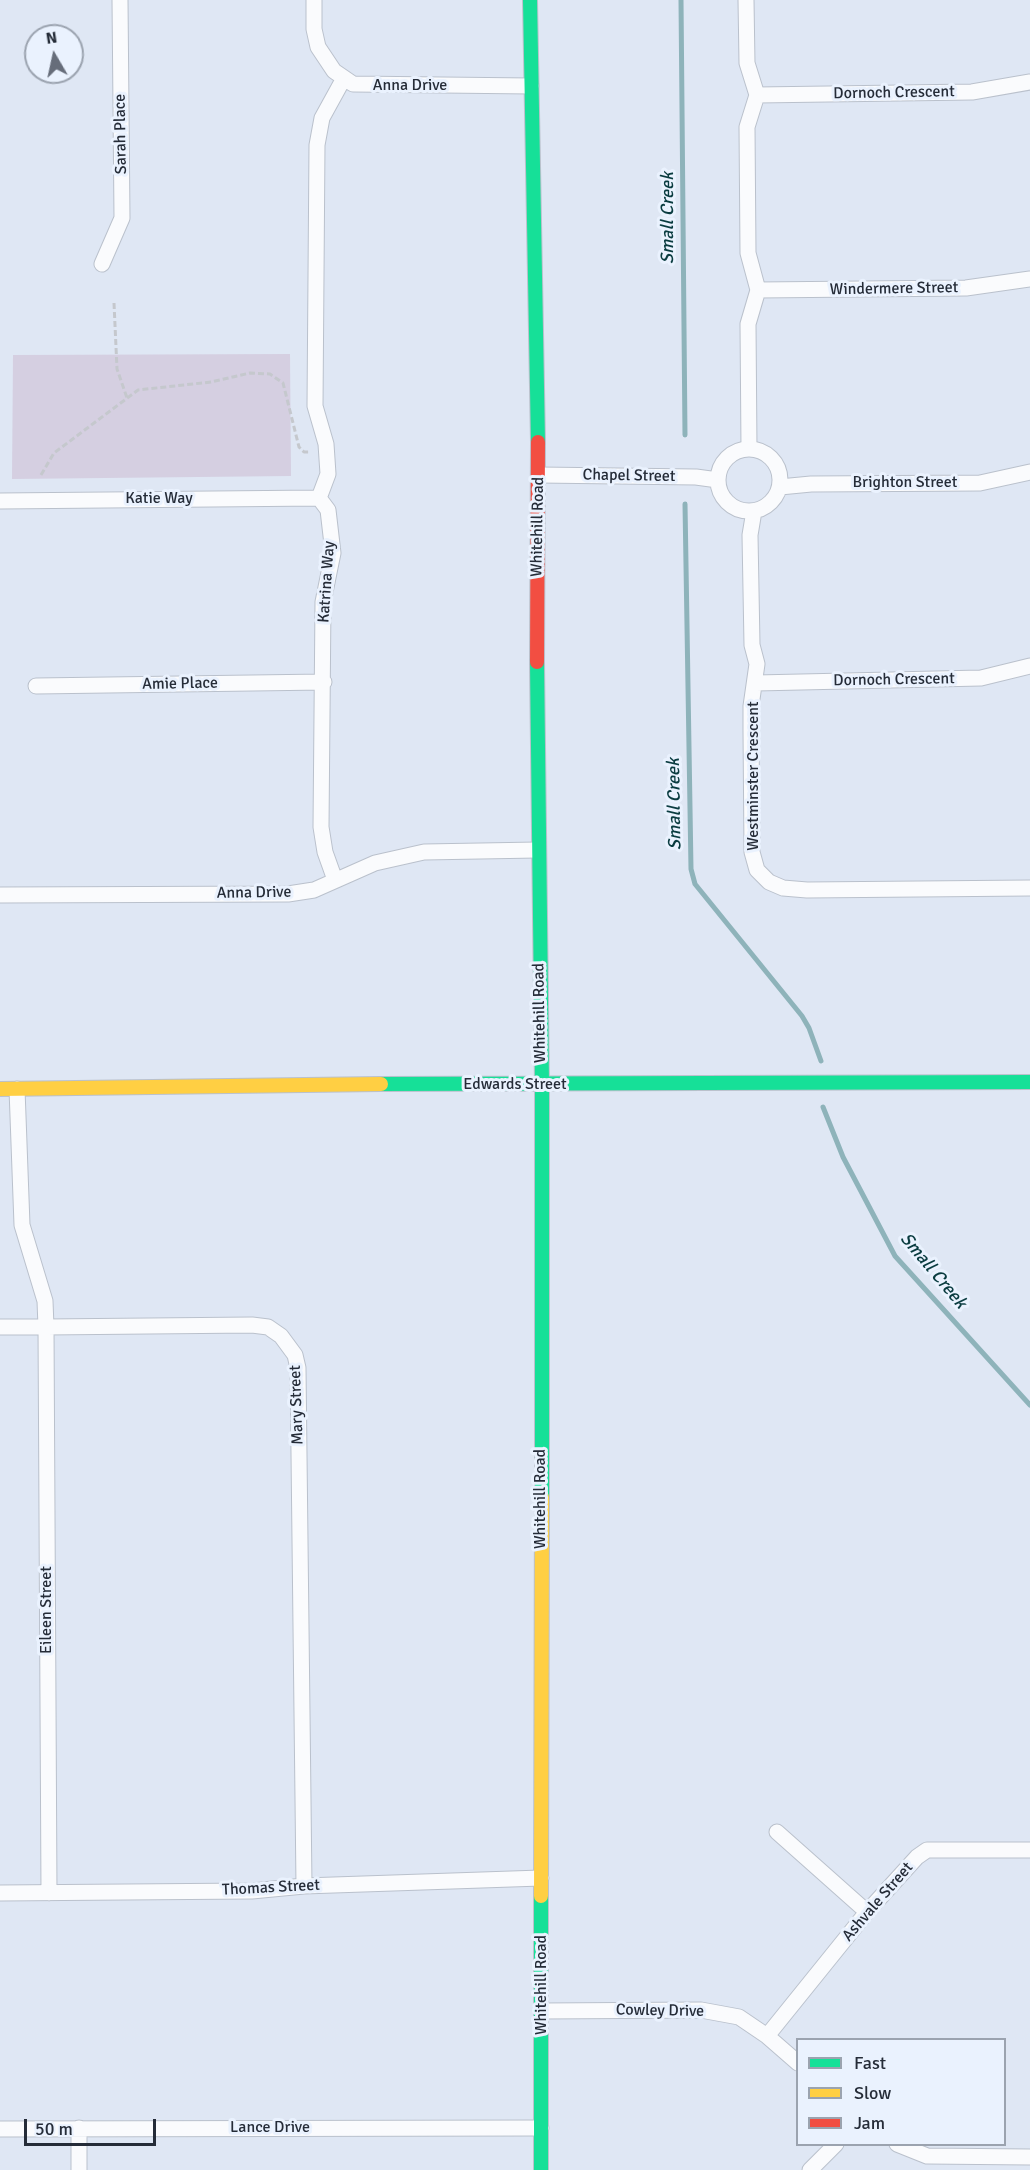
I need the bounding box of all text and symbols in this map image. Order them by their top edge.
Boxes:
north arrow [24,24,84,84]
text: N [44,27,59,49]
street label: Anna Drive [373,76,447,96]
street label: Dornoch Crescent [833,82,955,104]
street label: Sarah Place [111,94,131,174]
water label: Small Creek [657,172,679,264]
street label: Windermere Street [830,278,958,300]
street label: Chapel Street [582,466,676,486]
street label: Brighton Street [853,473,957,493]
street label: Whitehill Road [528,477,548,577]
street label: Katie Way [125,489,193,509]
street label: Katrina Way [315,540,339,624]
street label: Dornoch Crescent [833,669,955,691]
street label: Amie Place [142,674,218,694]
street label: Westminster Crescent [744,701,764,851]
water label: Small Creek [663,758,687,850]
street label: Anna Drive [217,883,291,903]
street label: Whitehill Road [530,963,550,1063]
street label: Edwards Street [463,1075,567,1095]
water label: Small Creek [895,1229,971,1313]
street label: Mary Street [286,1365,308,1445]
street label: Whitehill Road [531,1449,551,1549]
street label: Eileen Street [37,1566,57,1654]
street label: Ashvale Street [838,1859,918,1945]
street label: Thomas Street [222,1876,320,1900]
street label: Whitehill Road [532,1935,552,2035]
street label: Cowley Drive [616,2001,704,2021]
legend [796,2038,1006,2146]
text: Fast [854,2052,886,2074]
text: Slow [854,2082,891,2104]
scale bar [27,2107,159,2145]
text: Jam [854,2112,885,2134]
text: 50 m [35,2118,73,2140]
street label: Lance Drive [230,2118,310,2138]

